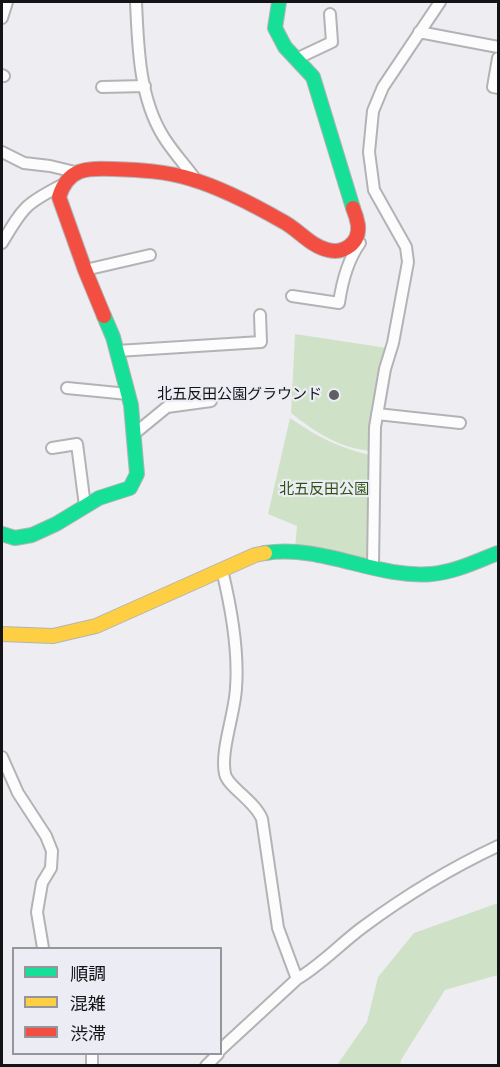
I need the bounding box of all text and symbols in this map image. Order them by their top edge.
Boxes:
place label: 北五反田公園グラウンド [157,386,322,404]
marker: 北五反田公園グラウンド [327,388,341,402]
park label: 北五反田公園 [279,481,369,499]
legend [12,947,222,1055]
text: 順調 [70,963,106,985]
text: 混雑 [70,993,106,1015]
text: 渋滞 [70,1023,106,1045]

